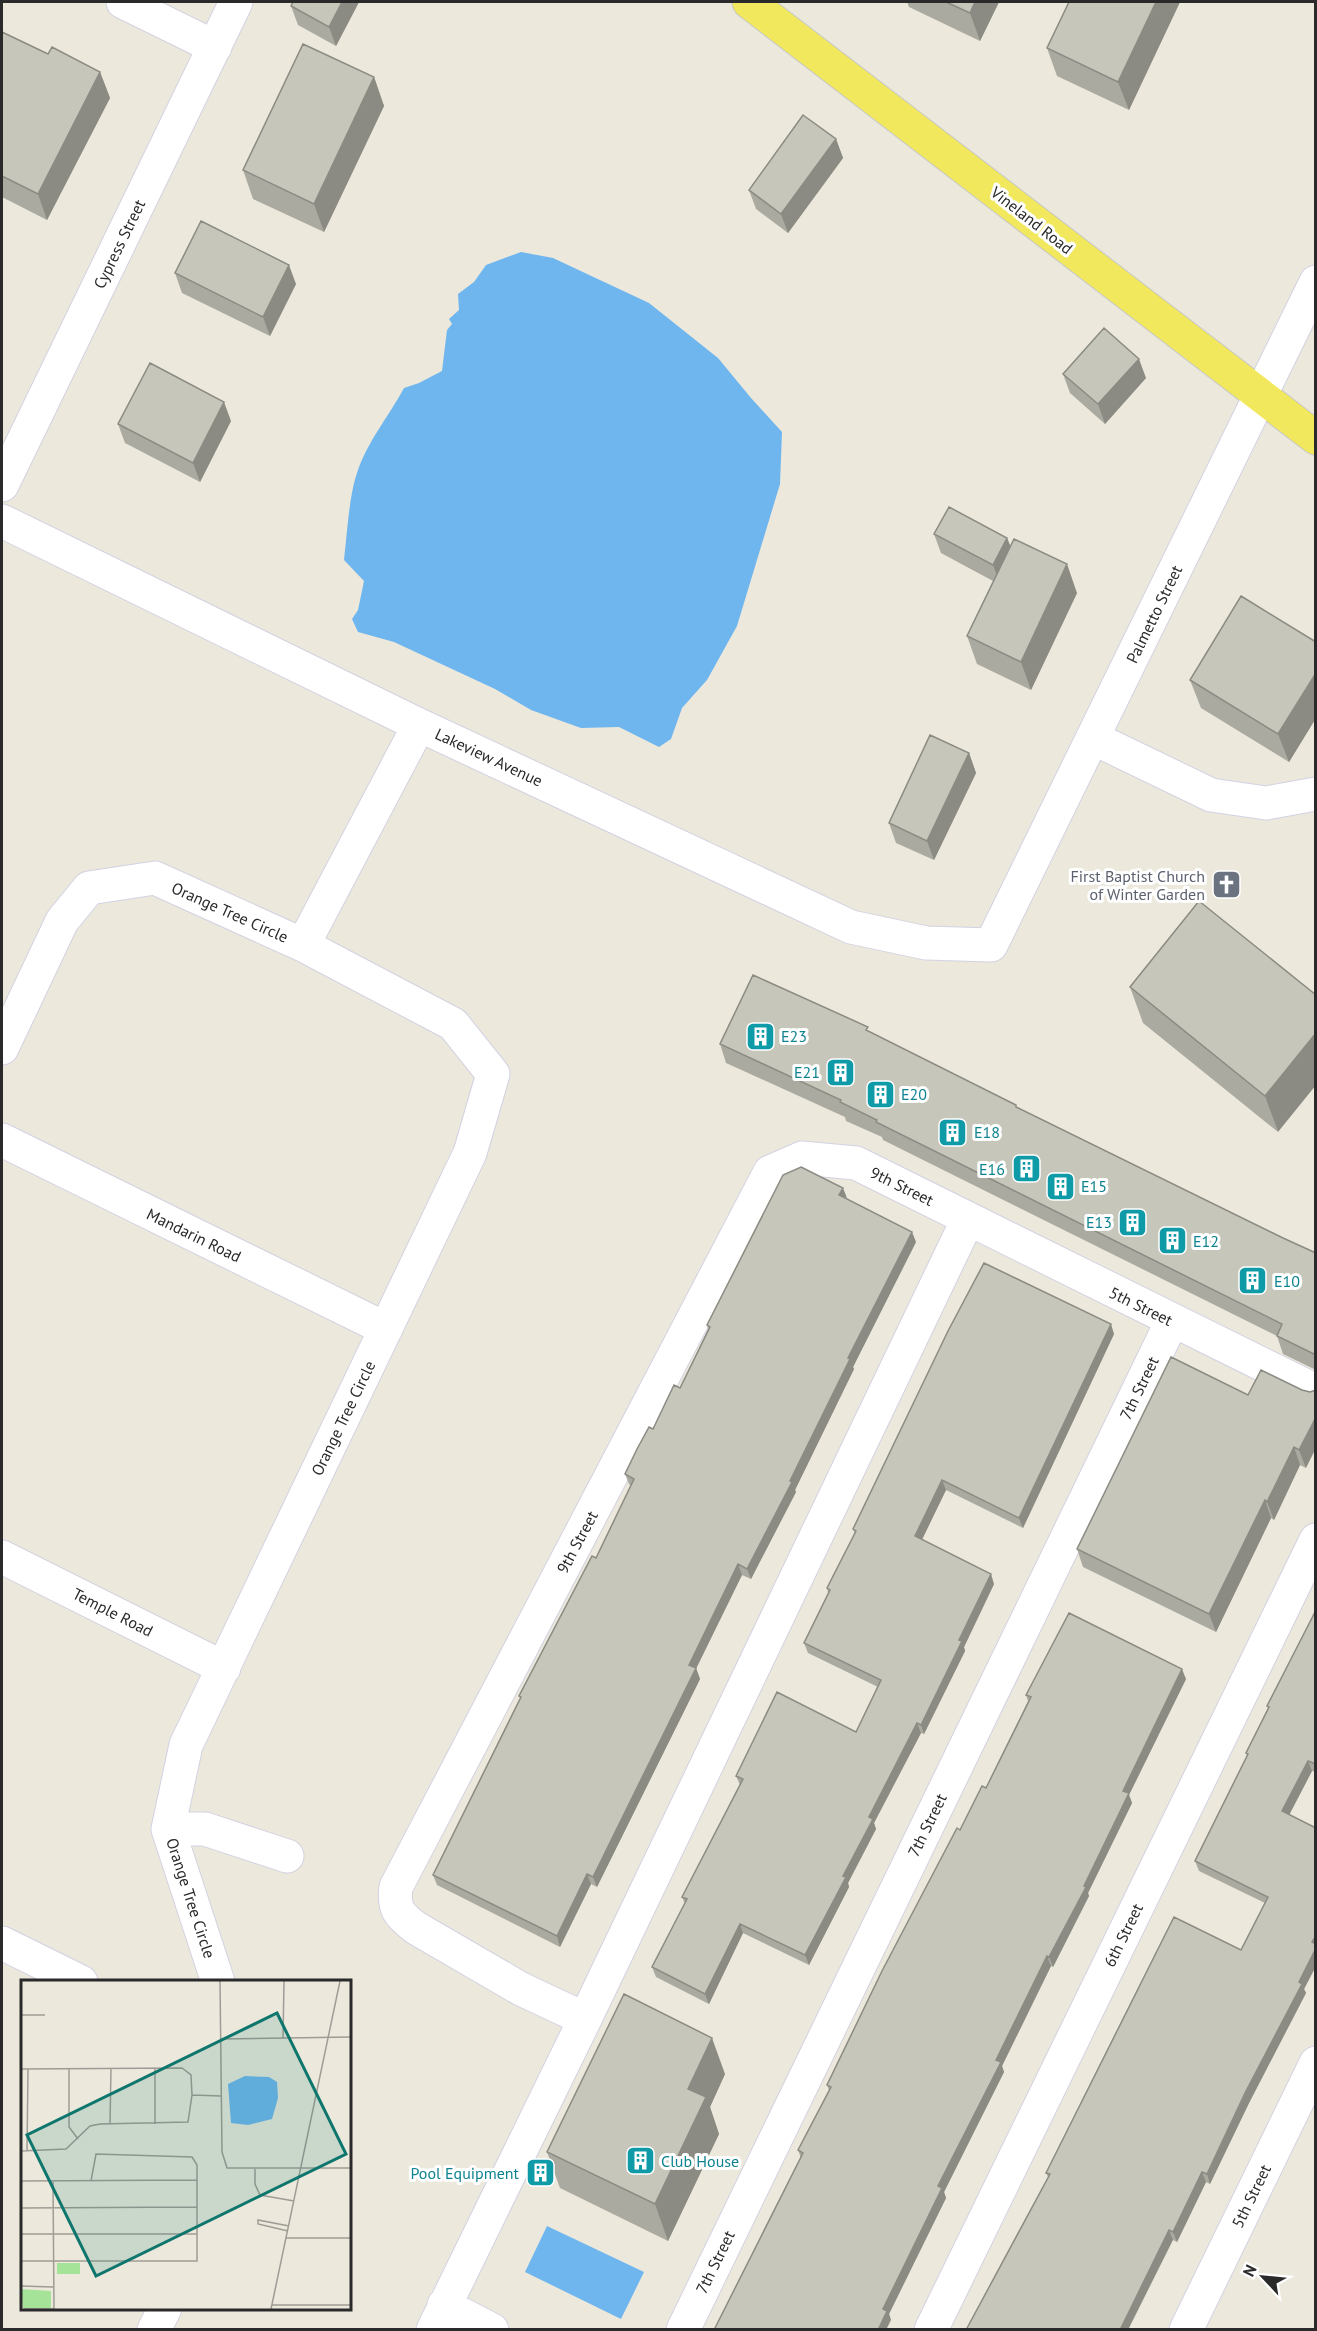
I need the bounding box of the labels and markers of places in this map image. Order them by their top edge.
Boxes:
place label: First Baptist Church of Winter Garden [1071,866,1205,904]
church icon: First Baptist Church of Winter Garden [1210,869,1242,901]
building icon: E23 [744,1020,776,1052]
place label: E23 [781,1026,807,1046]
building icon: E21 [825,1056,857,1088]
place label: E21 [794,1062,820,1082]
building icon: E20 [864,1078,896,1110]
place label: E20 [901,1084,927,1104]
building icon: E18 [937,1116,969,1148]
place label: E18 [974,1122,1000,1142]
building icon: E16 [1010,1153,1042,1185]
place label: E16 [979,1159,1005,1179]
building icon: E15 [1044,1170,1076,1202]
place label: E15 [1081,1176,1107,1196]
building icon: E13 [1117,1206,1149,1238]
place label: E13 [1086,1212,1112,1232]
building icon: E12 [1156,1225,1188,1257]
place label: E12 [1193,1231,1219,1251]
building icon: E10 [1237,1265,1269,1297]
place label: E10 [1274,1271,1300,1291]
building icon: Club House [624,2145,656,2177]
place label: Club House [661,2151,739,2171]
building icon: Pool Equipment [524,2157,556,2189]
place label: Pool Equipment [411,2163,520,2183]

